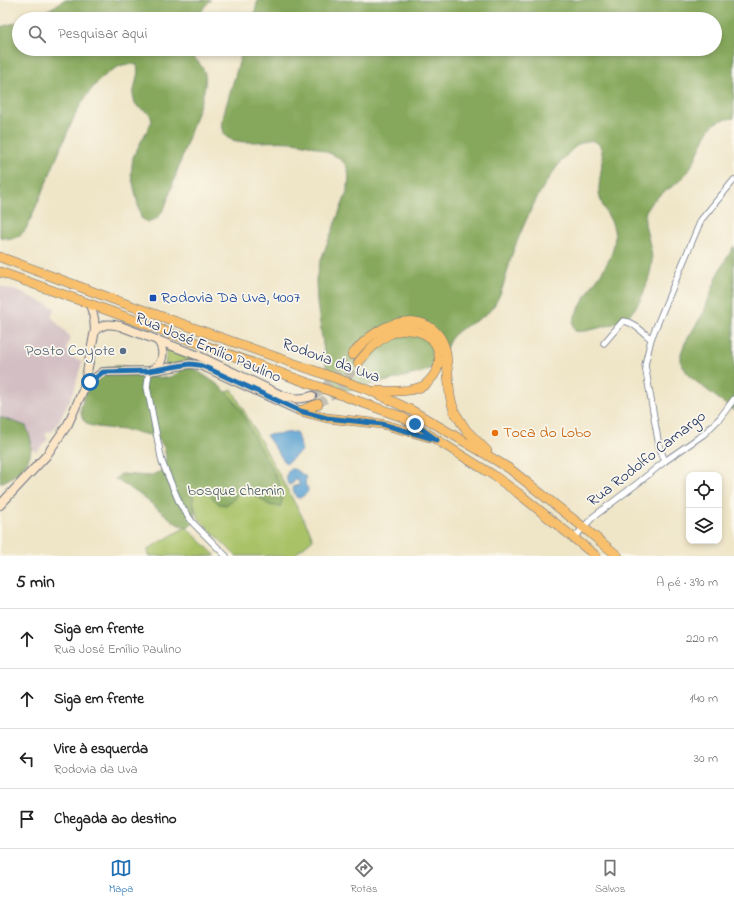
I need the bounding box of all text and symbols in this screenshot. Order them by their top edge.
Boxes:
search box [12,12,722,56]
icon: search [26,23,48,45]
text: Pesquisar aqui [58,23,147,45]
place label: Rodovia Da Uva, 4007 [161,286,301,310]
marker: Rodovia Da Uva, 4007 [148,293,158,303]
street label: Rua José Emílio Paulino [131,306,285,390]
street label: Rodovia da Uva [279,332,383,390]
place label: Posto Coyote [25,339,116,363]
marker: Posto Coyote [118,346,128,356]
route start [81,373,99,391]
street label: Rua Rodolfo Camargo [582,405,712,513]
route end [406,415,424,433]
place label: Toca do Lobo [503,421,591,445]
marker: Toca do Lobo [490,428,500,438]
map controls [686,472,722,544]
button: locate [686,472,722,508]
park label: bosque chemin [188,479,285,503]
button: layers [686,508,722,544]
text: 5 min [16,570,55,595]
text: A pé · 390 m [656,573,718,592]
text: Siga em frente [54,618,144,640]
icon: ahead [16,628,38,650]
text: 220 m [686,629,718,648]
text: Rua José Emílio Paulino [54,640,181,659]
icon: ahead [16,688,38,710]
text: Siga em frente [54,688,144,710]
text: 140 m [690,689,718,708]
text: Vire à esquerda [54,738,148,760]
icon: left [16,748,38,770]
text: 30 m [694,749,718,768]
text: Rodovia da Uva [54,760,137,779]
icon: arrive [16,808,38,830]
text: Chegada ao destino [54,808,177,830]
tab: Mapa [109,857,133,897]
tab: Rotas [351,857,378,897]
tab: Salvos [595,857,625,897]

